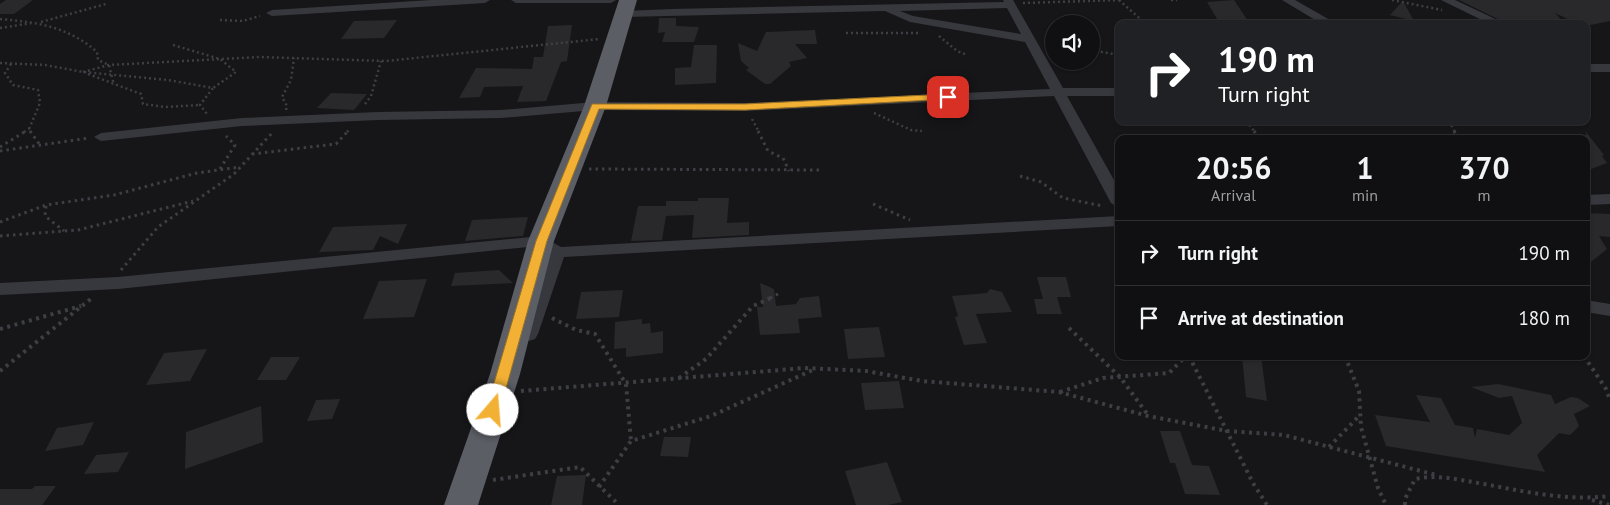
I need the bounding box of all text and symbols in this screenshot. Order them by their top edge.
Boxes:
map controls [1045,15,1100,70]
button: sound [1045,15,1100,70]
text: 190 m [1218,36,1315,82]
icon: right [1135,40,1200,105]
pin [927,76,969,118]
text: Turn right [1218,80,1310,108]
icon: arrive [934,83,962,111]
text: 20:56 [1195,148,1272,187]
text: 1 [1357,148,1374,187]
text: 370 [1458,148,1510,187]
text: Arrival [1211,185,1256,205]
text: min [1352,185,1378,205]
text: m [1478,185,1491,205]
icon: right [1135,239,1163,267]
text: Turn right [1178,241,1258,265]
text: 190 m [1518,241,1570,265]
icon: arrive [1135,304,1163,332]
text: Arrive at destination [1178,306,1344,330]
text: 180 m [1518,306,1570,330]
position arrow [466,383,518,435]

